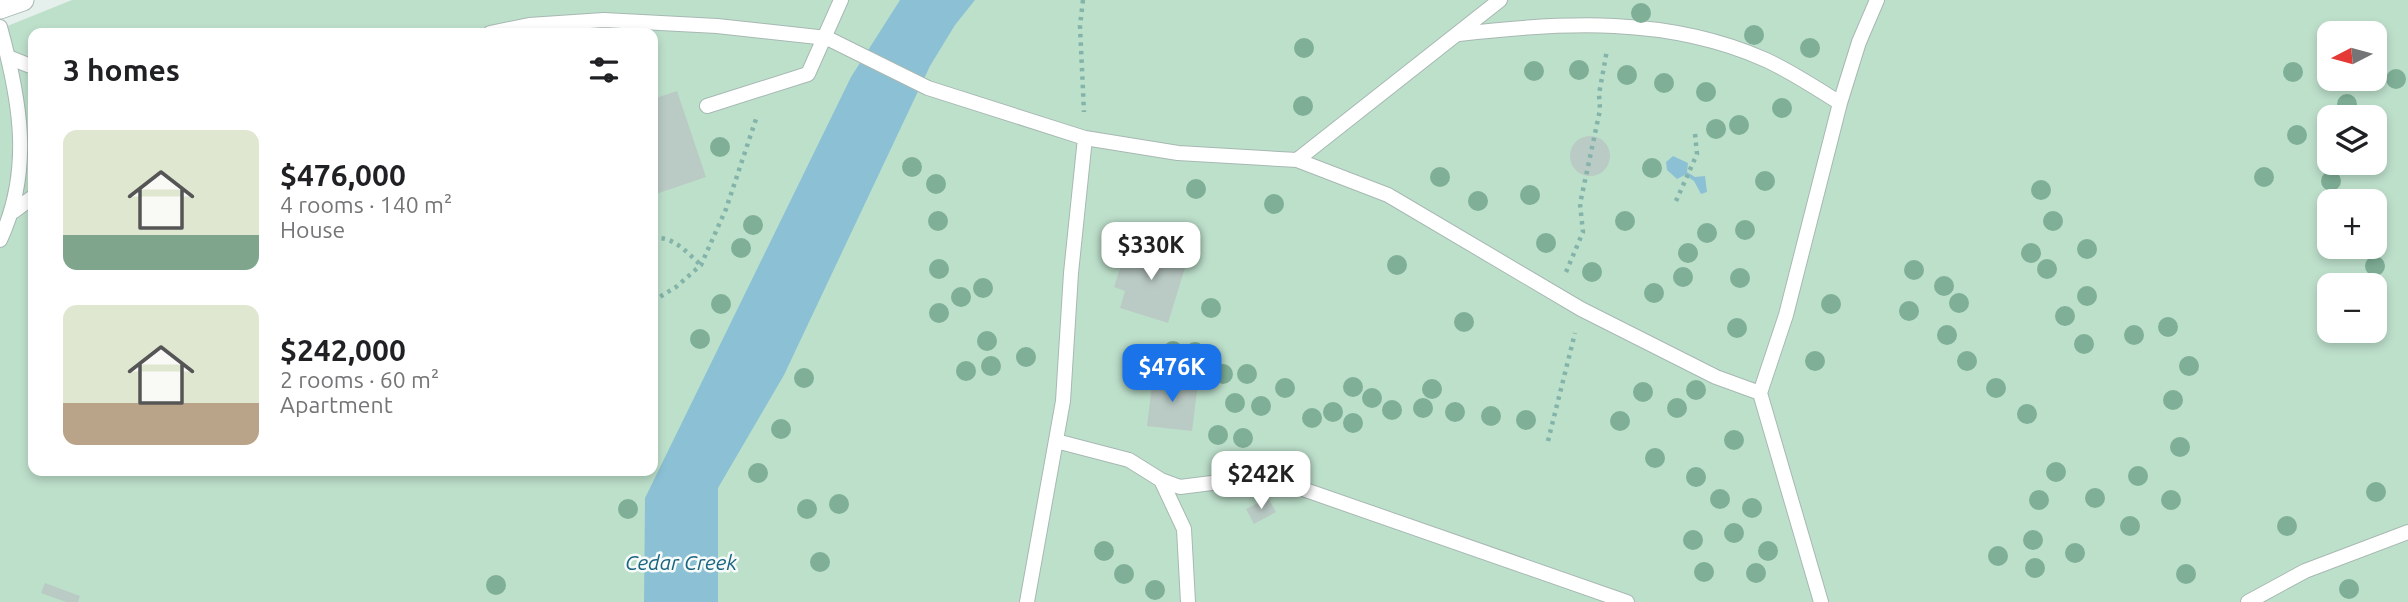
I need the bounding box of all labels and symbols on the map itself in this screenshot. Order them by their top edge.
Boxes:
north arrow [2317,21,2387,91]
pin: $330K [1102,222,1200,282]
pin: $476K [1123,344,1221,404]
pin: $242K [1212,452,1310,511]
water label: Cedar Creek [625,550,737,574]

